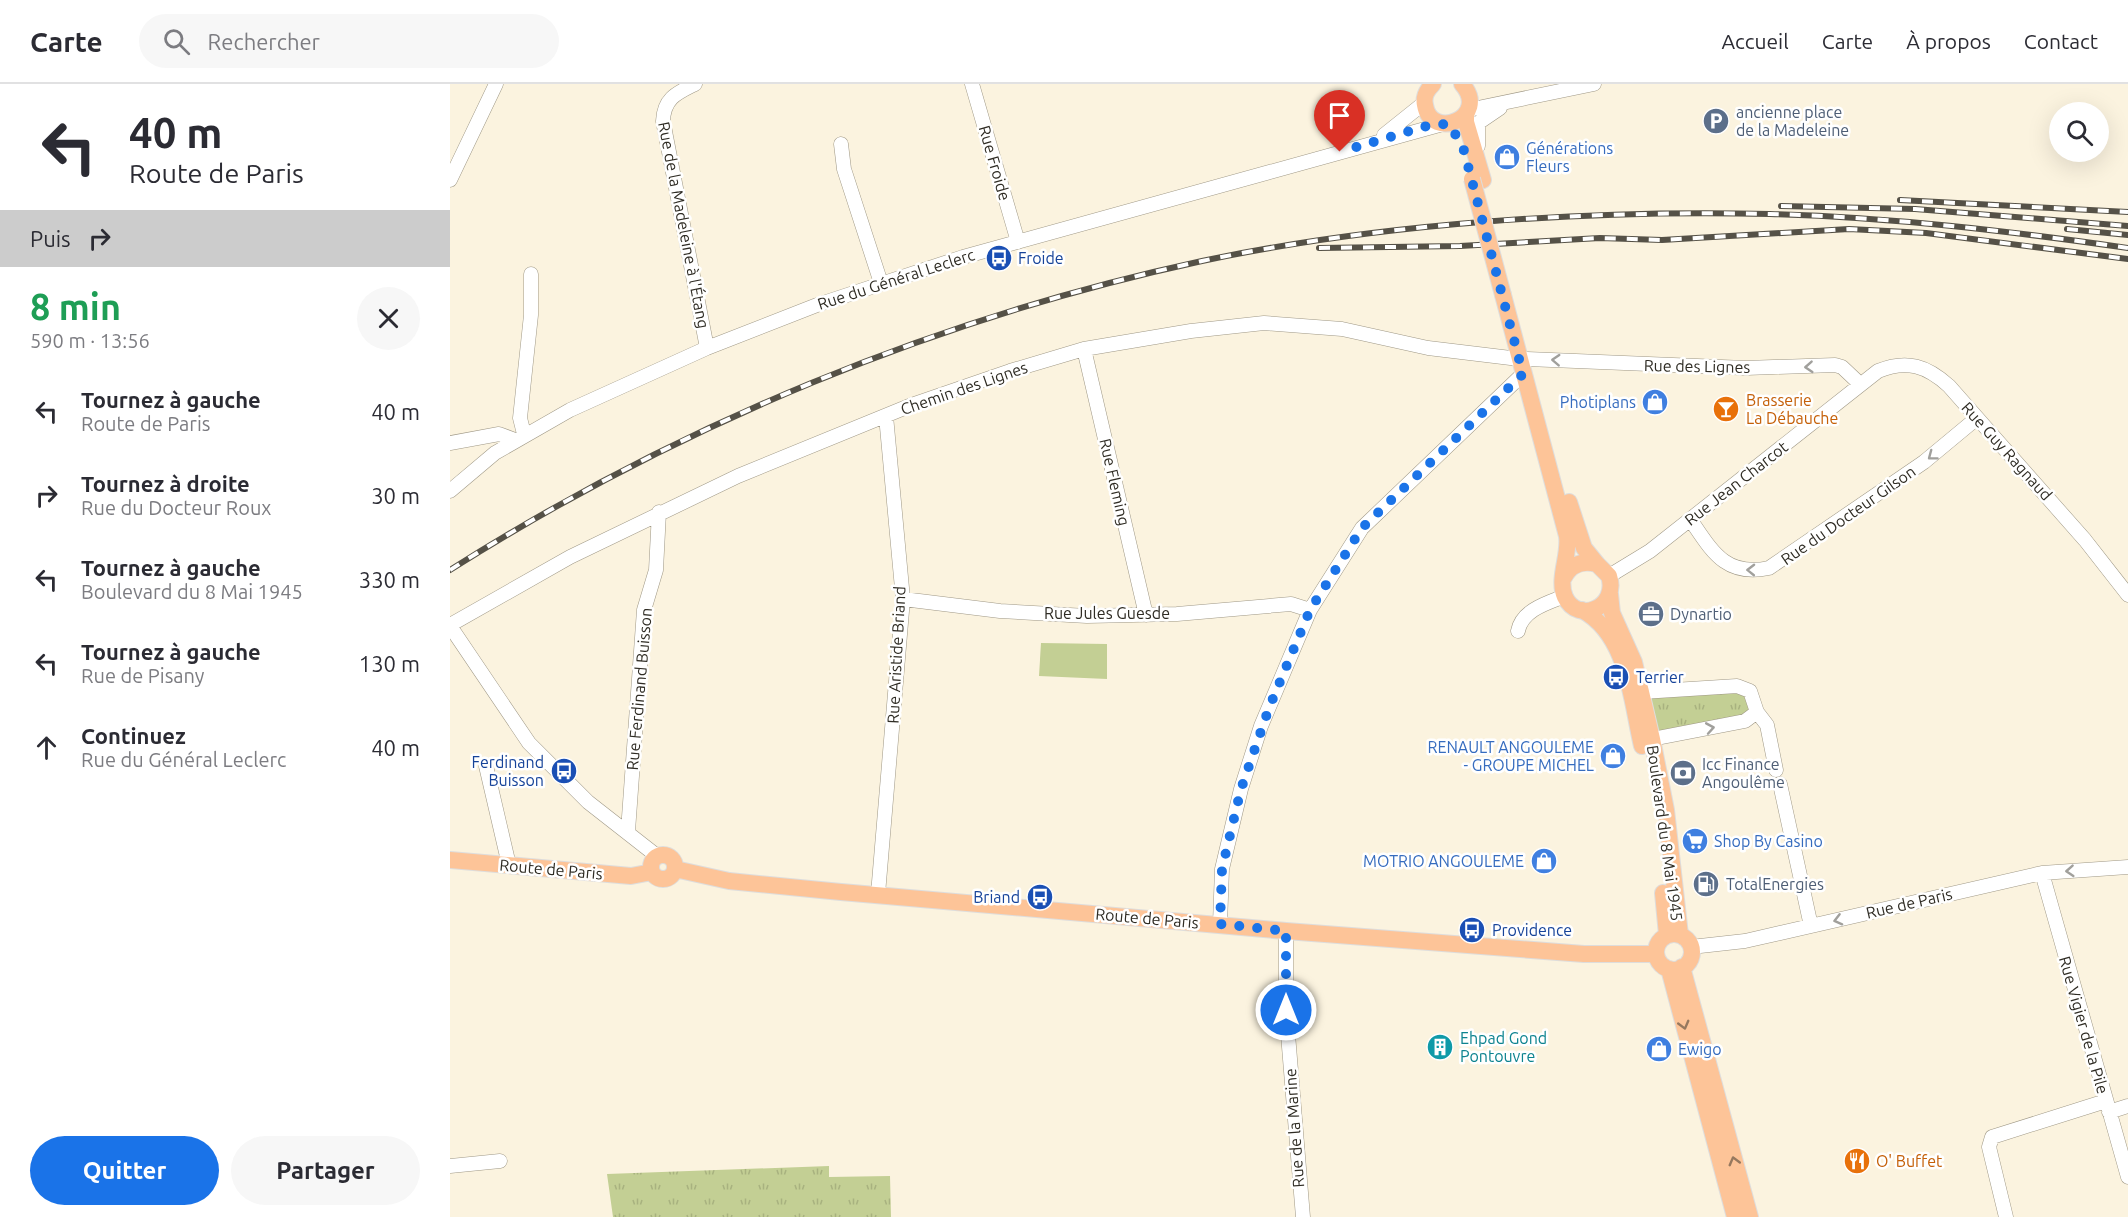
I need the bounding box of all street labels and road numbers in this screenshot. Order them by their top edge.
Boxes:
street label: Rue de la Madeleine à l'Étang [655,120,715,330]
street label: Rue Froide [976,123,1014,203]
street label: Rue du Général Leclerc [815,245,977,313]
street label: Rue des Lignes [1644,356,1750,376]
street label: Chemin des Lignes [898,358,1030,418]
street label: Rue Guy Ragnaud [1958,398,2056,504]
street label: Rue Fleming [1096,437,1134,527]
street label: Rue Jean Charcot [1681,437,1792,529]
street label: Rue du Docteur Gilson [1777,462,1919,568]
street label: Rue Aristide Briand [883,586,909,724]
street label: Rue Jules Guesde [1044,604,1170,622]
street label: Rue Ferdinand Buisson [623,607,655,771]
street label: Boulevard du 8 Mai 1945 [1644,744,1686,922]
street label: Route de Paris [499,856,603,882]
street label: Rue de Paris [1864,884,1954,922]
street label: Route de Paris [1095,905,1199,931]
street label: Rue Vigier de la Pile [2056,954,2112,1096]
street label: Rue de la Marine [1281,1068,1307,1188]

